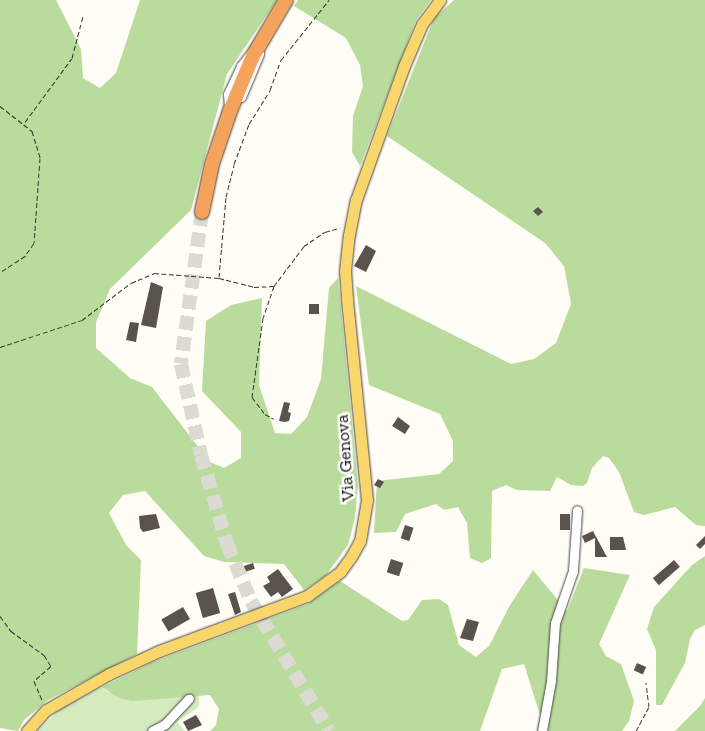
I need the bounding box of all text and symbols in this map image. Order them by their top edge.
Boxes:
street label: Via Genova [331,414,359,502]

